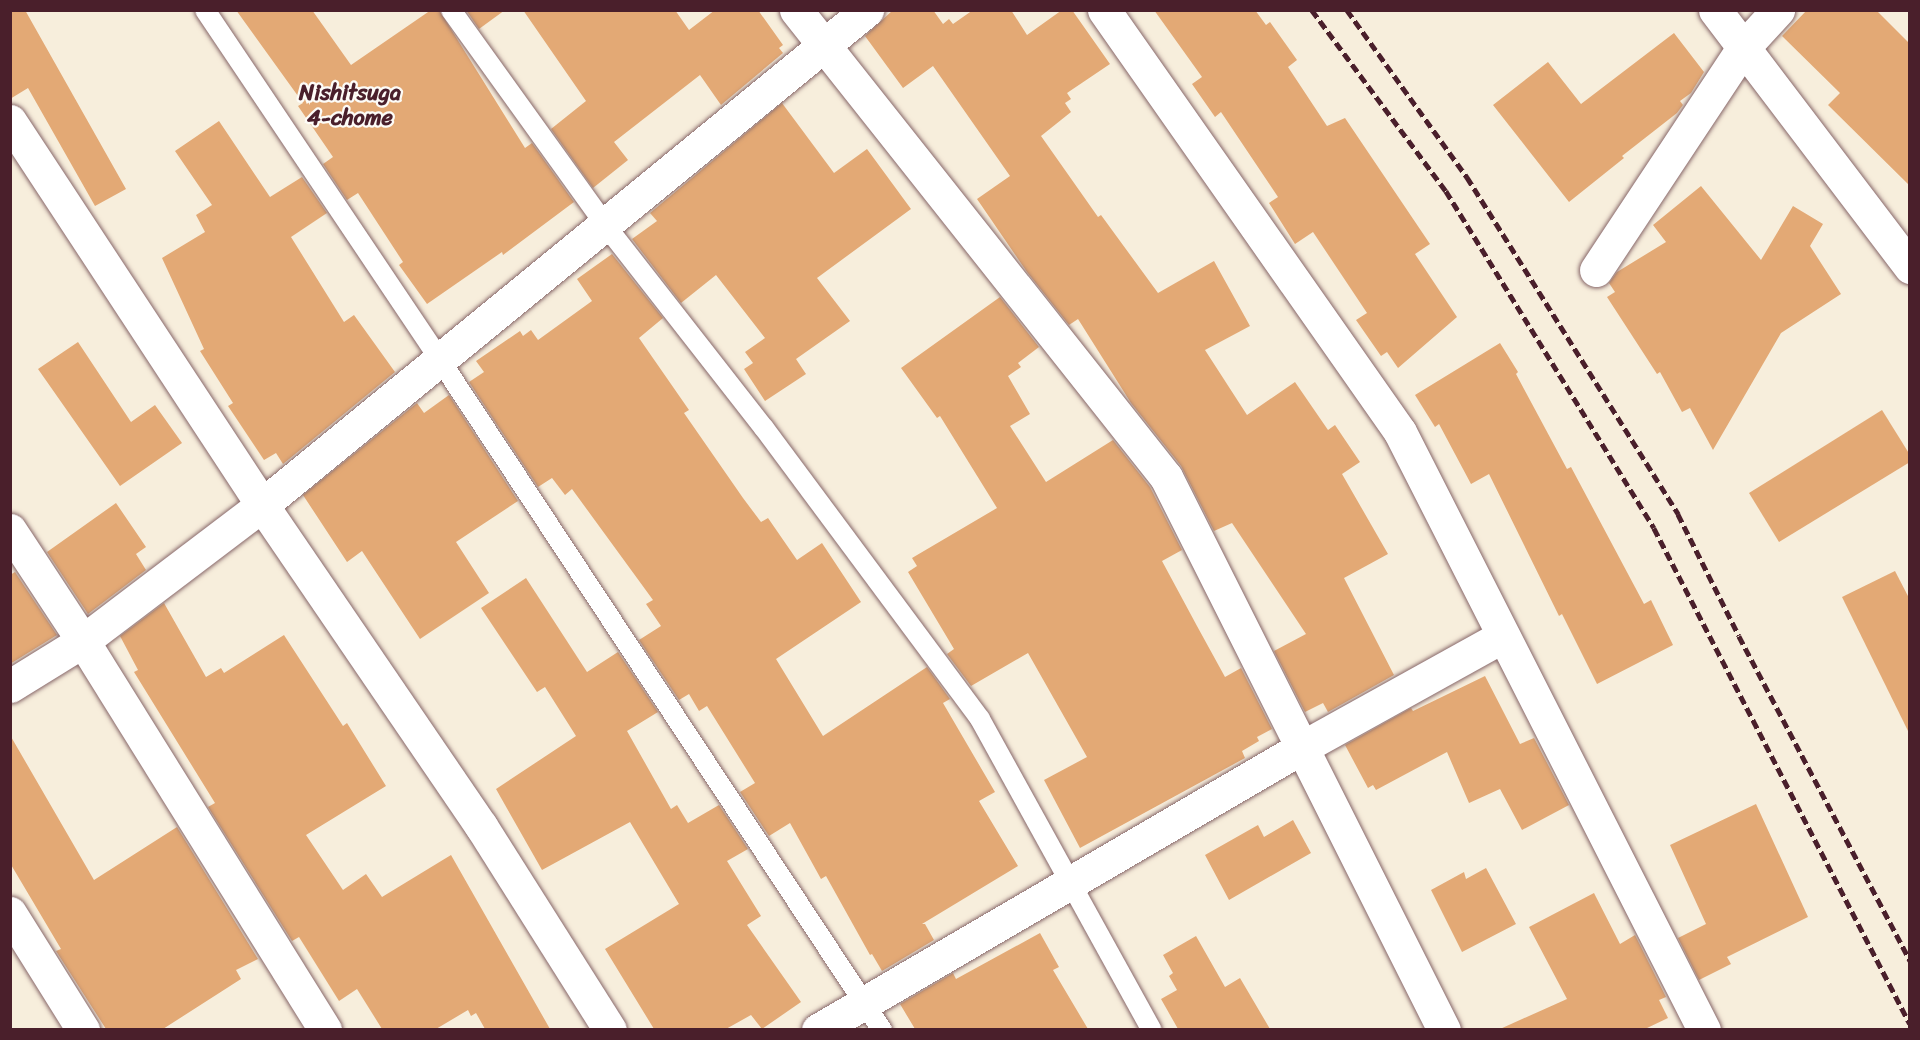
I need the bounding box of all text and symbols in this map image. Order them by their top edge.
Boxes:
district label: Nishitsuga 4-chome [299,79,401,130]

